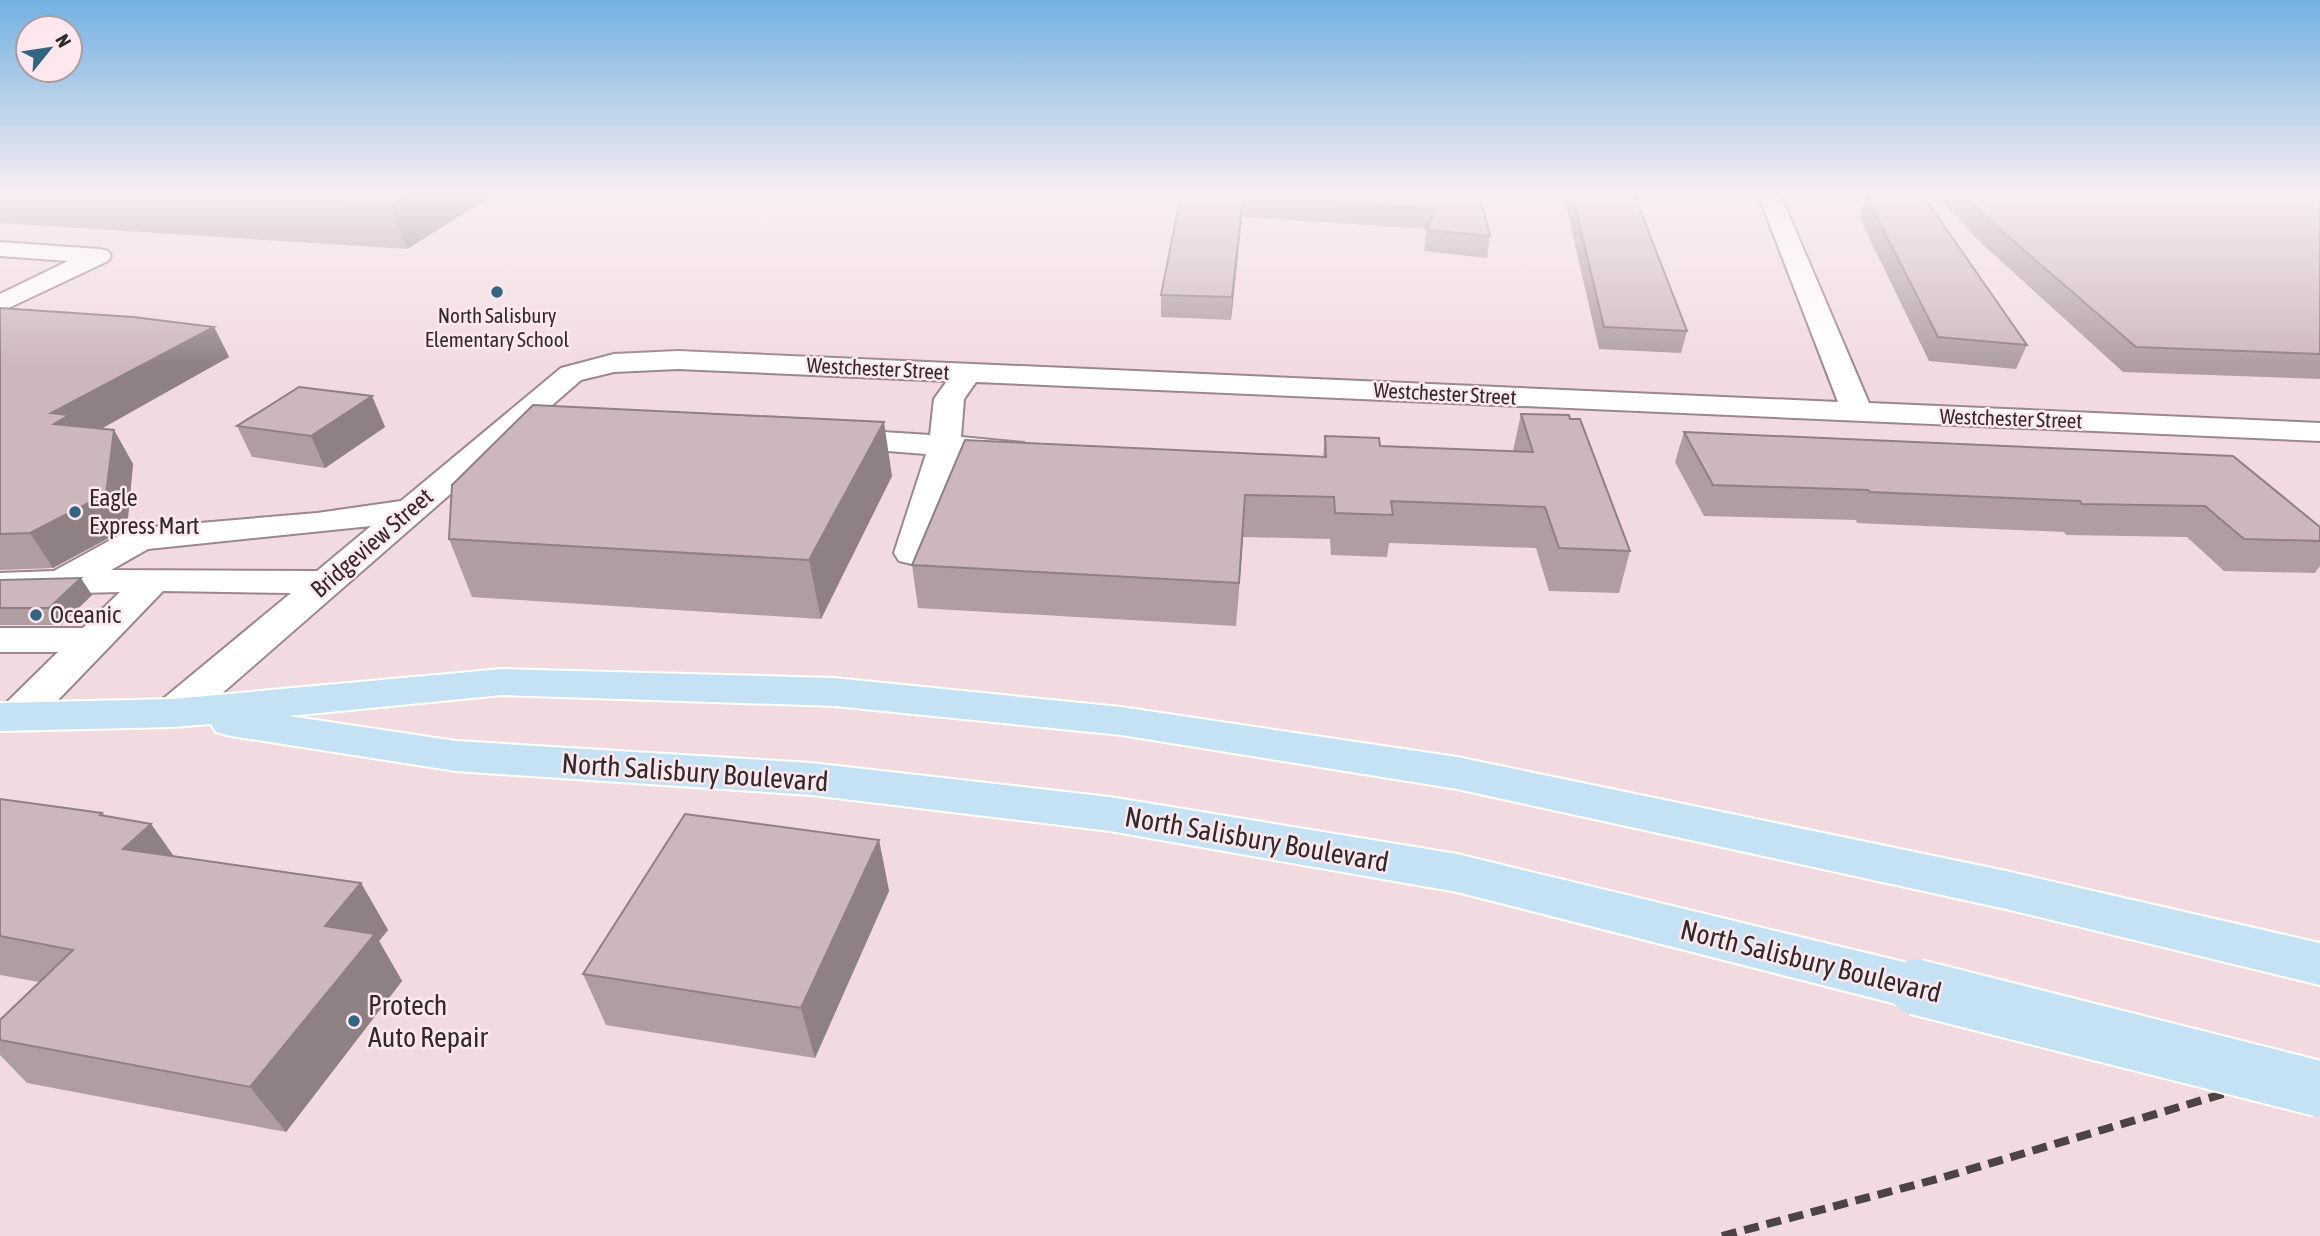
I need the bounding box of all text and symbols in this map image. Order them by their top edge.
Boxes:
north arrow [14,14,84,84]
text: N [51,30,76,51]
marker: North Salisbury Elementary School [489,284,505,300]
place label: North Salisbury Elementary School [425,303,570,351]
street label: Westchester Street [806,352,950,384]
street label: Westchester Street [1373,377,1517,409]
street label: Westchester Street [1939,404,2083,432]
street label: Bridgeview Street [305,482,438,603]
place label: Eagle Express Mart [89,484,200,539]
marker: Eagle Express Mart [67,504,83,520]
place label: Oceanic [50,601,121,628]
marker: Oceanic [28,607,44,623]
street label: North Salisbury Boulevard [560,747,830,797]
street label: North Salisbury Boulevard [1123,800,1391,878]
street label: North Salisbury Boulevard [1677,913,1945,1009]
place label: Protech Auto Repair [368,989,488,1053]
marker: Protech Auto Repair [346,1013,362,1029]

